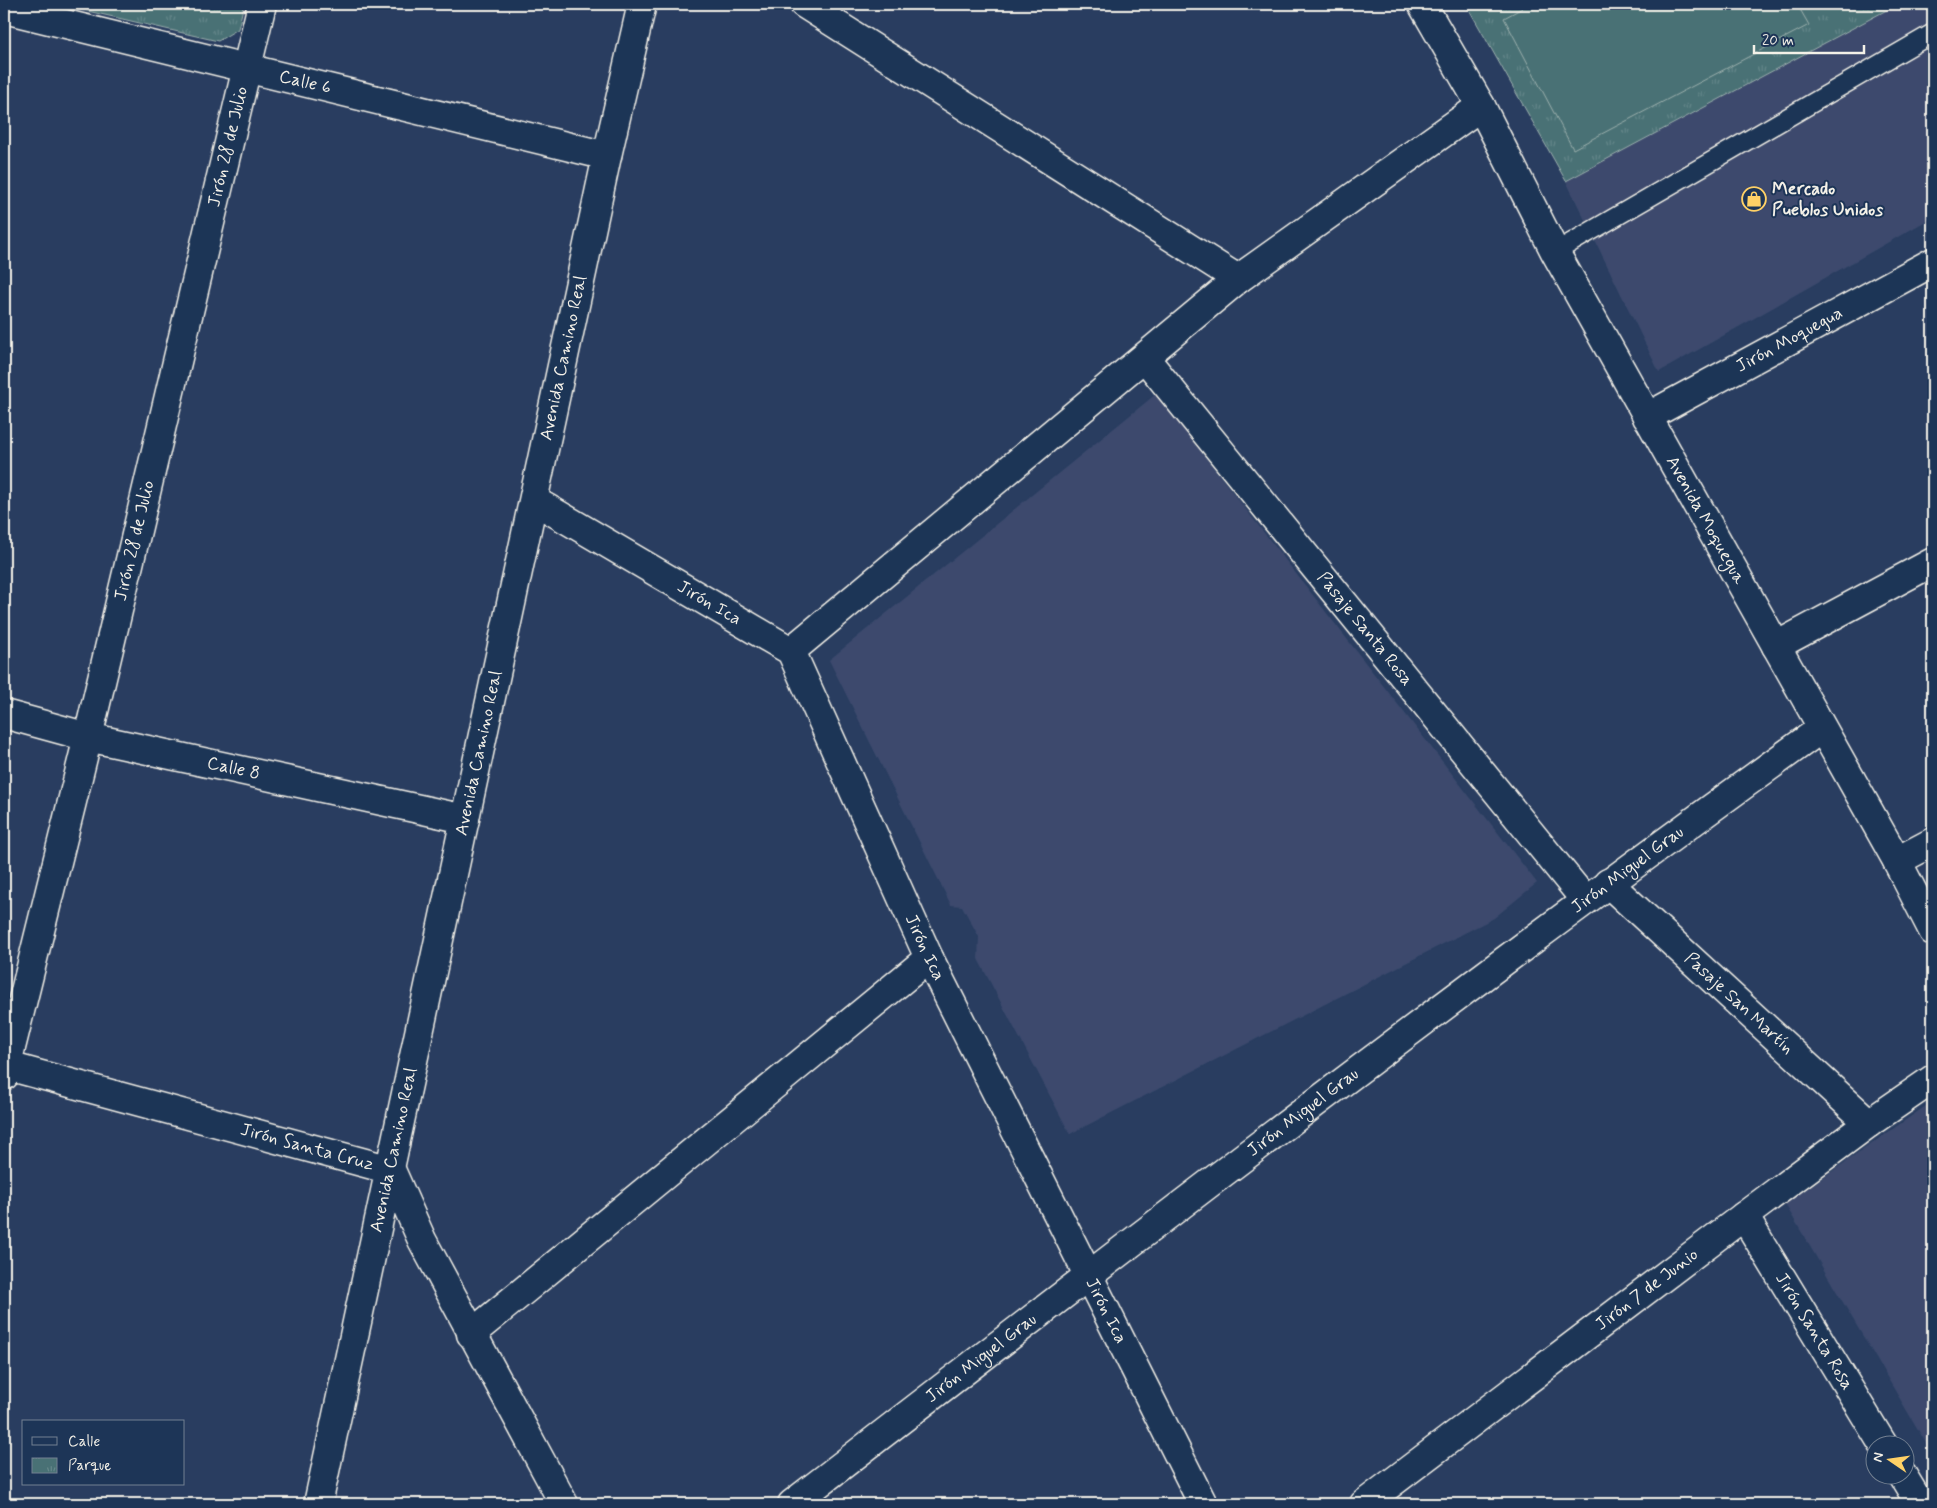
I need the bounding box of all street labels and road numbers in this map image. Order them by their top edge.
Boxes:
street label: Calle 6 [277,65,334,100]
street label: Jirón 28 de Julio [202,84,254,209]
street label: Avenida Camino Real [534,273,593,443]
street label: Jirón Moquegua [1732,301,1847,379]
street label: Avenida Moquegua [1660,452,1751,589]
street label: Jirón 28 de Julio [109,478,160,603]
street label: Pasaje Santa Rosa [1311,567,1419,691]
street label: Jirón Ica [673,575,746,631]
street label: Avenida Camino Real [450,668,508,838]
street label: Calle 8 [205,751,262,786]
street label: Jirón Miguel Grau [1566,820,1689,919]
street label: Jirón Ica [899,911,950,985]
street label: Pasaje San Martín [1679,947,1799,1060]
street label: Jirón Miguel Grau [1242,1062,1364,1162]
street label: Avenida Camino Real [365,1065,423,1235]
street label: Jirón Santa Cruz [238,1118,377,1177]
street label: Jirón 7 de Junio [1591,1243,1703,1336]
street label: Jirón Santa Rosa [1769,1268,1859,1395]
street label: Jirón Ica [1079,1274,1133,1348]
street label: Jirón Miguel Grau [921,1308,1042,1408]

